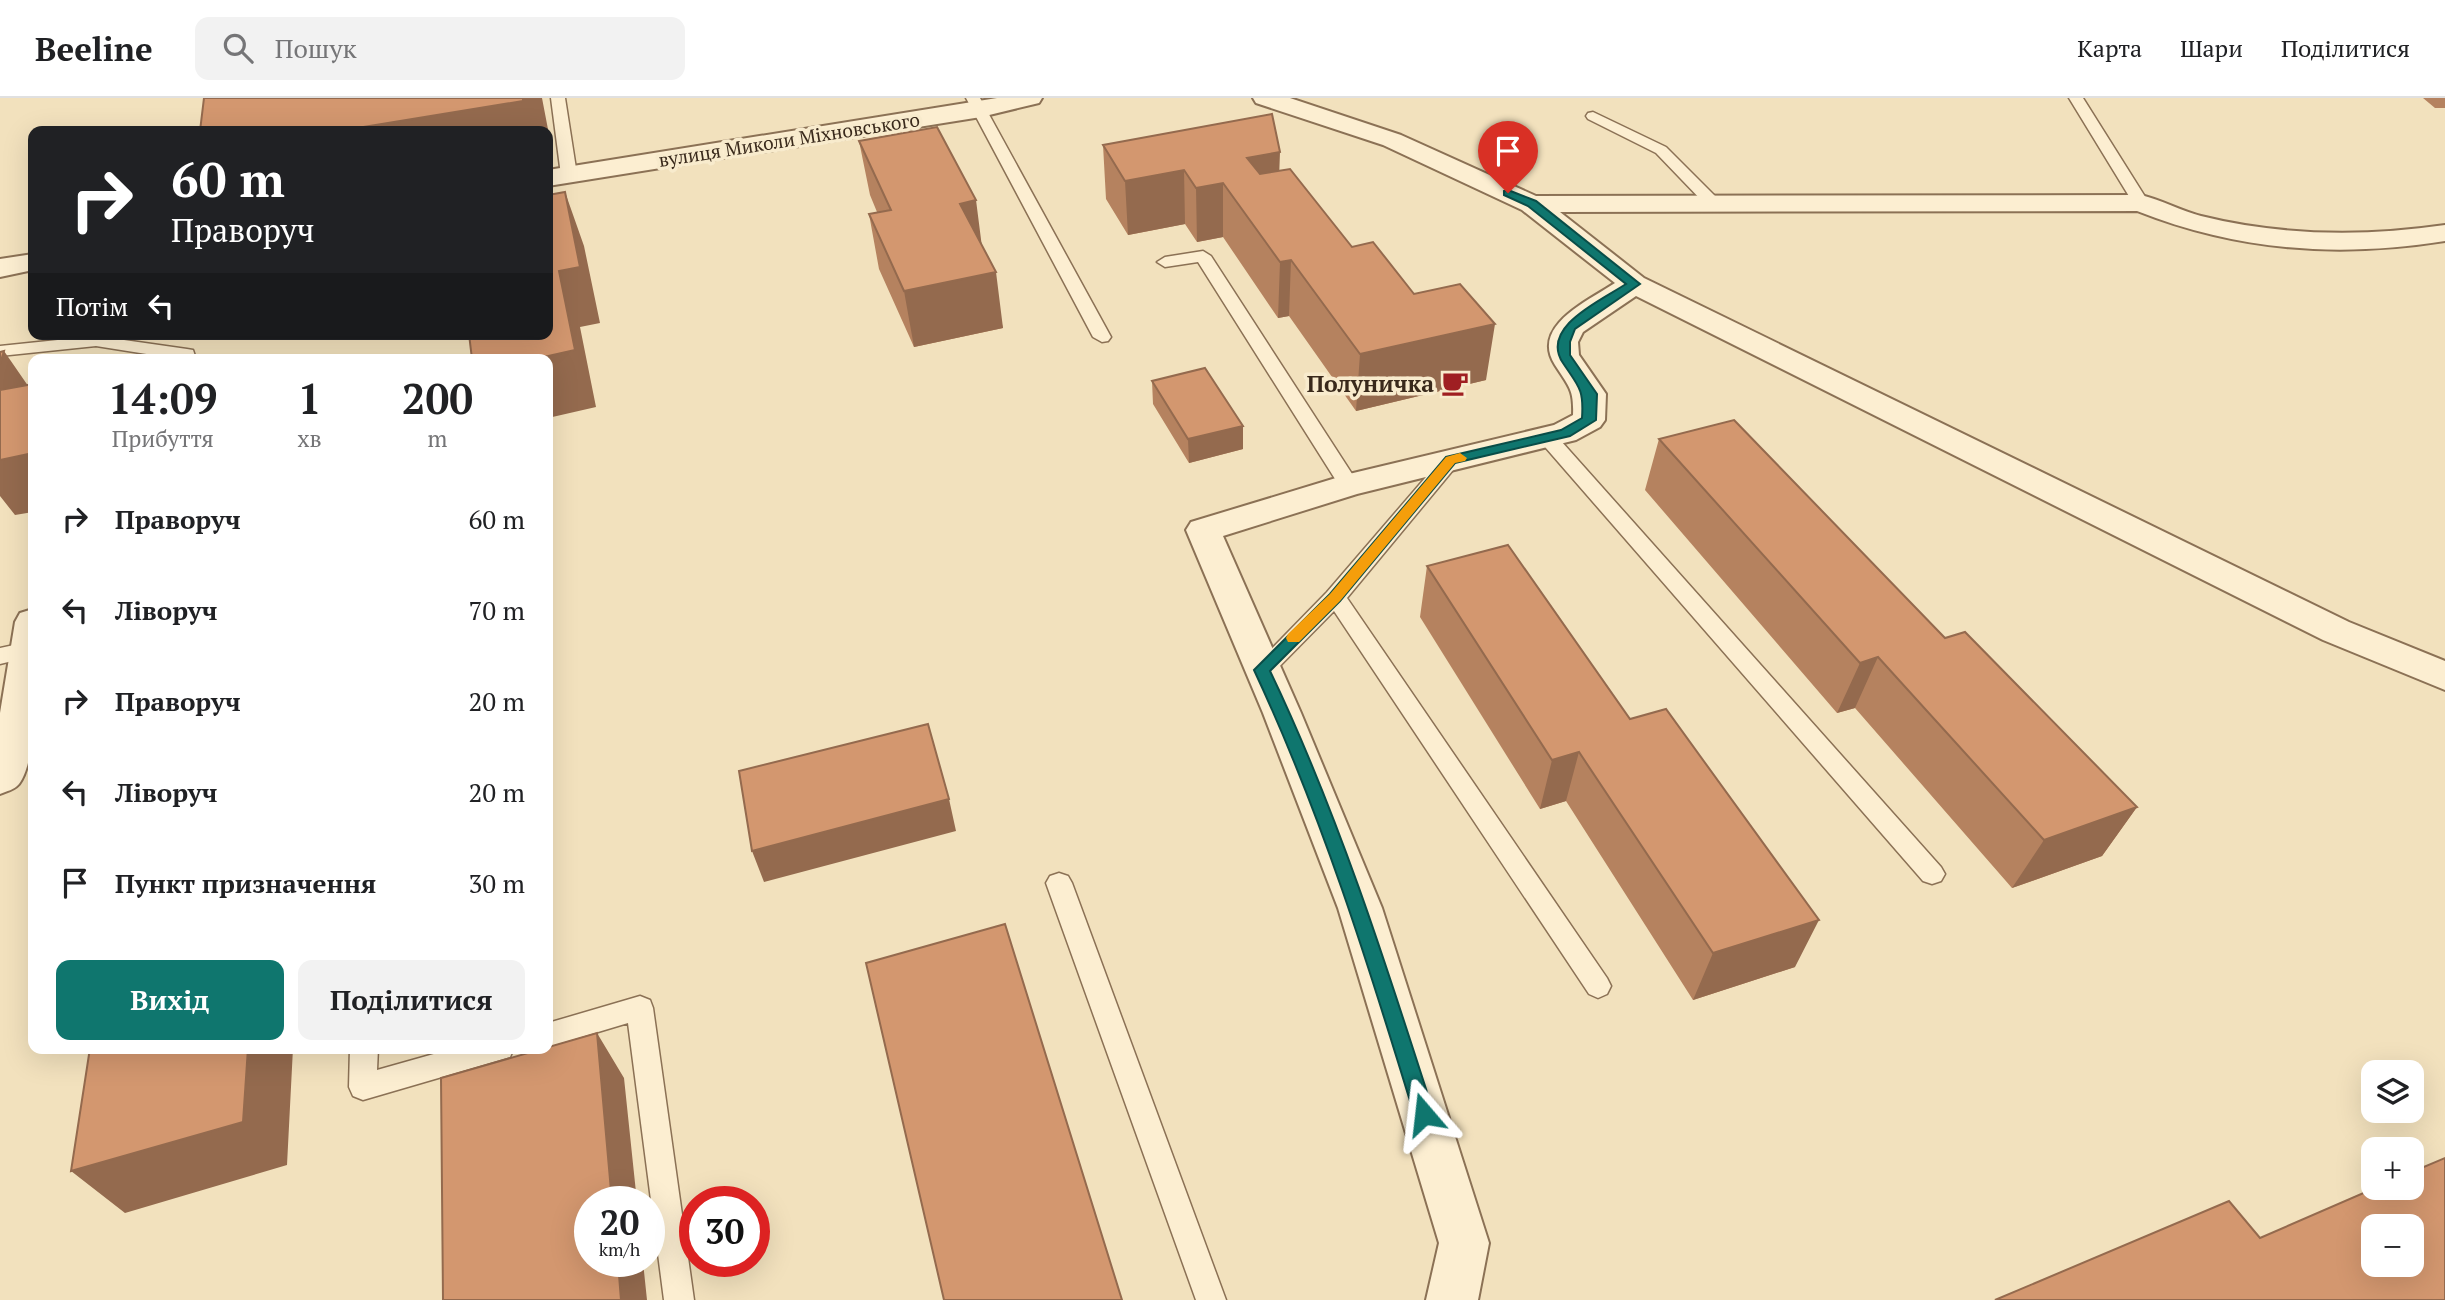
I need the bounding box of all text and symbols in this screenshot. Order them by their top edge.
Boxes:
search box [195,17,685,80]
text: Beeline [35,27,153,70]
icon: search [219,29,257,67]
text: Пошук [275,31,357,65]
text: Карта [2077,32,2142,64]
text: Шари [2180,32,2243,64]
text: Поділитися [2281,32,2410,64]
street label: вулиця Миколи Міхновського [657,106,921,172]
pin [1478,121,1538,193]
icon: arrive [1489,132,1527,170]
text: 60 m [171,146,285,211]
icon: right [56,154,147,245]
text: Праворуч [171,209,315,251]
icon: left [142,287,180,325]
text: Потім [56,289,128,323]
place label: Полуничка [1307,368,1434,399]
cafe icon: Полуничка [1440,368,1470,398]
text: 14:09 [108,370,217,426]
text: 1 [298,370,321,426]
text: 200 [402,370,473,426]
text: Прибуття [112,423,214,454]
text: хв [298,423,322,454]
text: m [427,423,447,454]
icon: right [56,500,94,538]
text: Праворуч [115,502,241,536]
text: 60 m [469,502,525,536]
icon: left [56,591,94,629]
text: Ліворуч [115,593,218,627]
text: 70 m [469,593,525,627]
icon: right [56,682,94,720]
text: Праворуч [115,684,241,718]
text: 20 m [469,684,525,718]
icon: left [56,773,94,811]
text: Ліворуч [115,775,218,809]
text: 20 m [469,775,525,809]
icon: arrive [56,864,94,902]
text: Пункт призначення [115,866,376,900]
text: 30 m [469,866,525,900]
button: Вихід [56,960,284,1040]
button: Поділитися [298,960,525,1040]
map controls [2361,1060,2424,1277]
button: layers [2361,1060,2424,1123]
position arrow [1387,1077,1461,1151]
button: + [2361,1137,2424,1200]
speed limit sign: 30 [679,1186,770,1277]
text: 20 [600,1199,639,1245]
button: − [2361,1214,2424,1277]
text: km/h [599,1237,640,1261]

